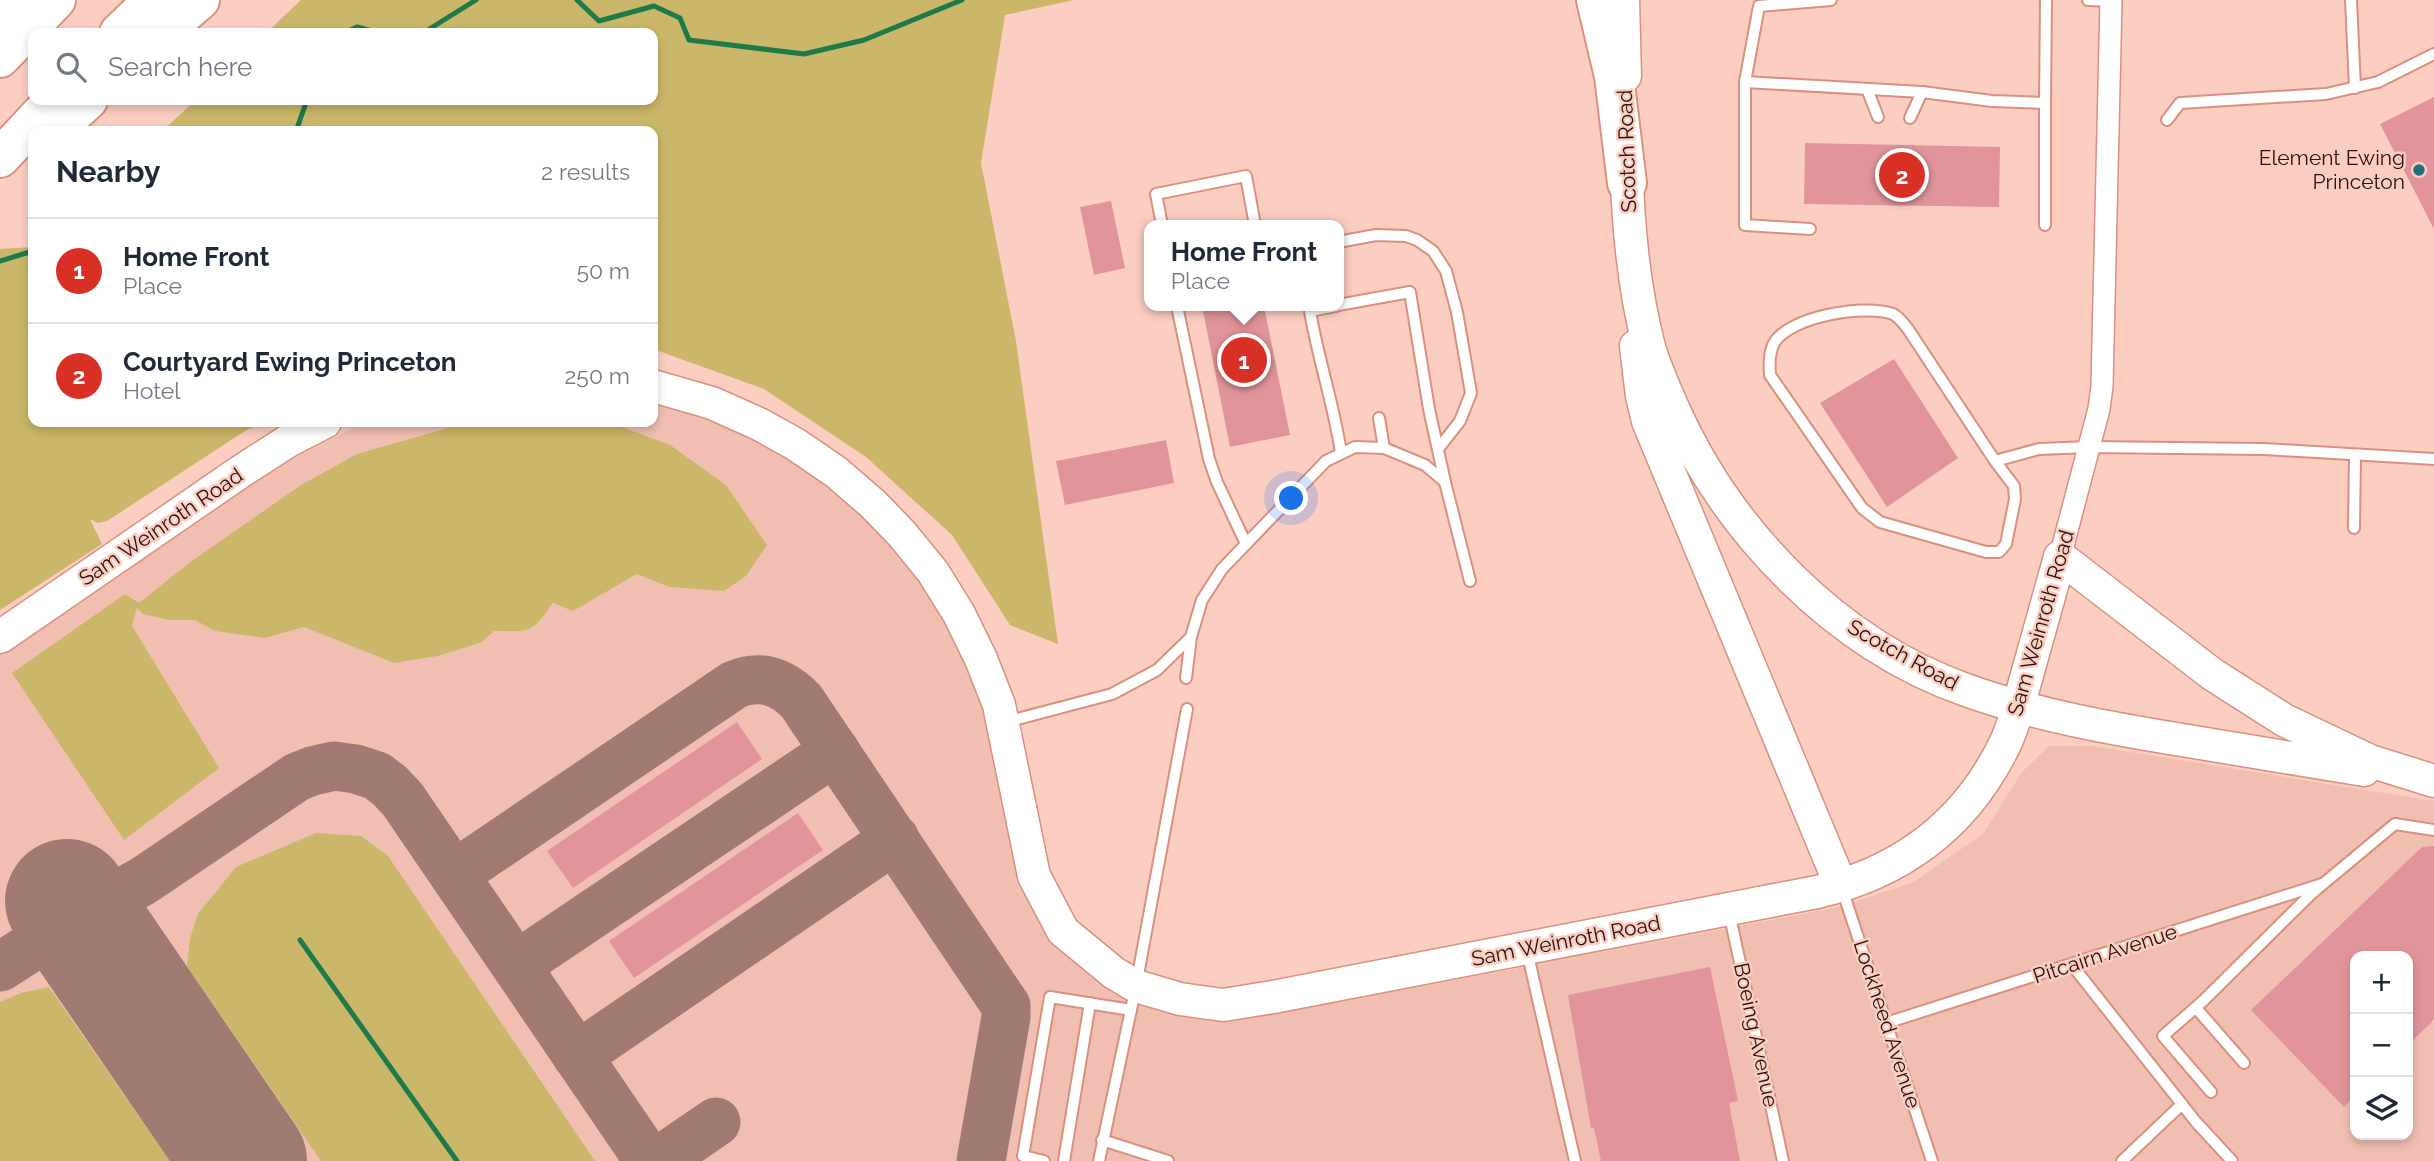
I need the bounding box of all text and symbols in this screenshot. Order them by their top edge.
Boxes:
search box [28,28,658,105]
icon: search [52,48,90,86]
text: Search here [108,52,252,82]
street label: Scotch Road [1612,89,1641,213]
place label: Element Ewing Princeton [2259,145,2405,194]
pin: 2 [1879,149,1925,201]
text: Nearby [56,154,160,189]
text: 2 results [541,158,630,185]
marker: Element Ewing Princeton [2411,162,2427,178]
popup [1144,220,1344,311]
text: Home Front [1171,237,1317,267]
text: Home Front [123,242,269,272]
text: 1 [73,257,85,284]
text: 50 m [576,257,630,284]
text: Place [1171,267,1230,294]
text: Place [123,272,182,299]
pin: 1 [1221,334,1267,386]
text: Courtyard Ewing Princeton [123,347,457,377]
text: 2 [73,362,85,389]
text: 250 m [564,362,630,389]
text: Hotel [123,377,181,404]
street label: Sam Weinroth Road [74,462,247,591]
your location [1274,481,1308,515]
street label: Sam Weinroth Road [2002,527,2079,719]
street label: Scotch Road [1843,614,1963,695]
street label: Sam Weinroth Road [1469,910,1663,971]
street label: Pitcairn Avenue [2030,918,2180,989]
street label: Lockheed Avenue [1848,937,1926,1111]
map controls [2350,951,2413,1140]
button: + [2350,951,2413,1014]
street label: Boeing Avenue [1729,960,1784,1109]
button: − [2350,1014,2413,1077]
button: layers [2350,1077,2413,1140]

